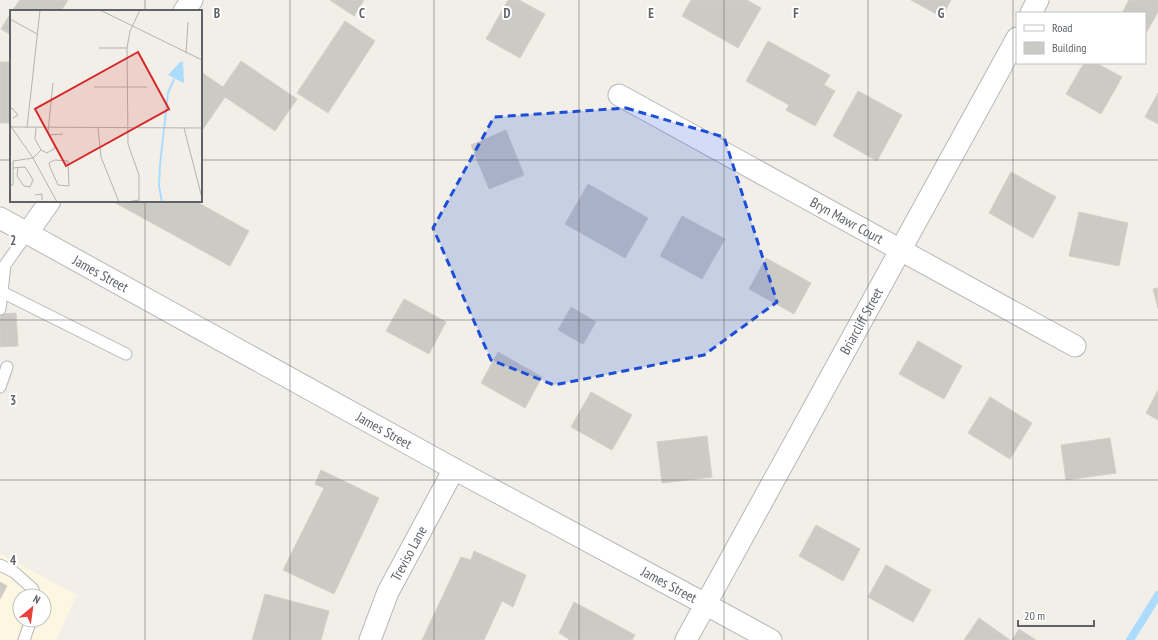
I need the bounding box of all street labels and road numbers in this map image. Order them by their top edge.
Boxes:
street label: Bryn Mawr Court [807,193,887,248]
street label: James Street [69,251,132,296]
street label: Briarcliff Street [836,284,887,358]
street label: James Street [352,407,415,453]
street label: Treviso Lane [387,523,431,584]
street label: James Street [637,562,700,607]

